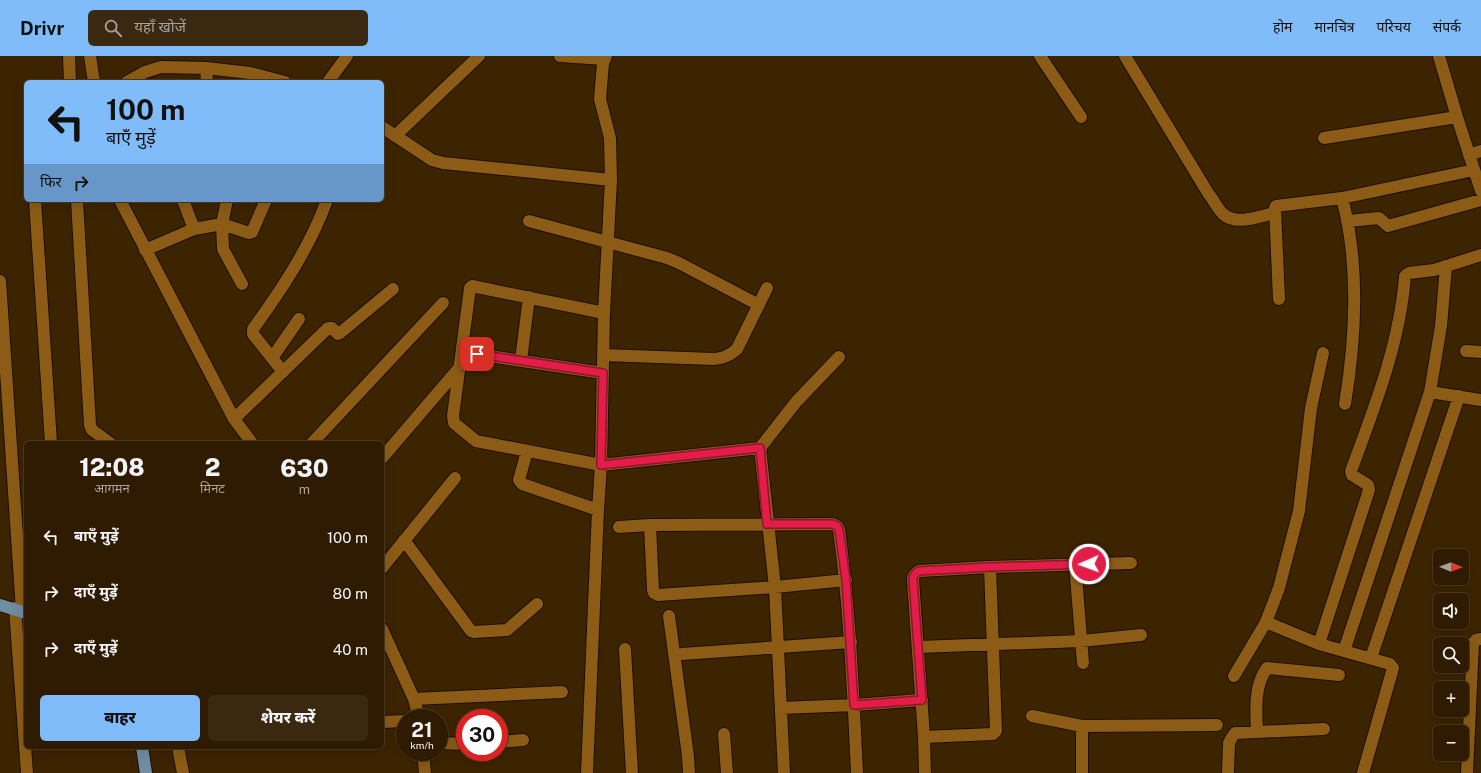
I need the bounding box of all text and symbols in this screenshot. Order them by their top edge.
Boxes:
search box [88,10,368,46]
text: Drivr [20,17,64,39]
icon: search [102,17,124,39]
text: यहाँ खोजें [134,18,186,35]
text: होम [1273,19,1292,35]
text: मानचित्र [1314,19,1355,35]
text: परिचय [1377,19,1411,35]
text: संपर्क [1433,19,1461,35]
text: 100 m [106,93,185,126]
icon: left [40,96,92,148]
text: बाएँ मुड़ें [106,127,156,148]
icon: right [70,172,92,194]
text: फिर [40,173,62,190]
pin [460,337,494,371]
icon: arrive [466,343,488,365]
text: 12:08 [79,453,145,481]
text: 2 [205,453,220,481]
text: 630 [280,454,329,482]
text: आगमन [94,481,130,496]
text: मिनट [200,481,225,496]
text: m [299,482,310,497]
icon: left [40,526,62,548]
text: बाएँ मुड़ें [74,527,119,544]
text: 100 m [327,529,368,546]
position arrow [1068,543,1110,585]
north arrow [1433,549,1469,585]
map controls [1433,549,1469,761]
icon: right [40,582,62,604]
text: दाएँ मुड़ें [74,583,118,600]
text: 80 m [333,585,368,602]
button: sound [1433,593,1469,629]
button: search [1433,637,1469,673]
icon: right [40,638,62,660]
text: दाएँ मुड़ें [74,639,118,656]
text: 40 m [333,641,368,658]
button: + [1433,681,1469,717]
button: बाहर [40,695,200,741]
button: शेयर करें [208,695,368,741]
speed limit sign: 30 [456,709,508,761]
text: 21 [411,718,433,742]
button: − [1433,725,1469,761]
text: km/h [410,739,434,751]

